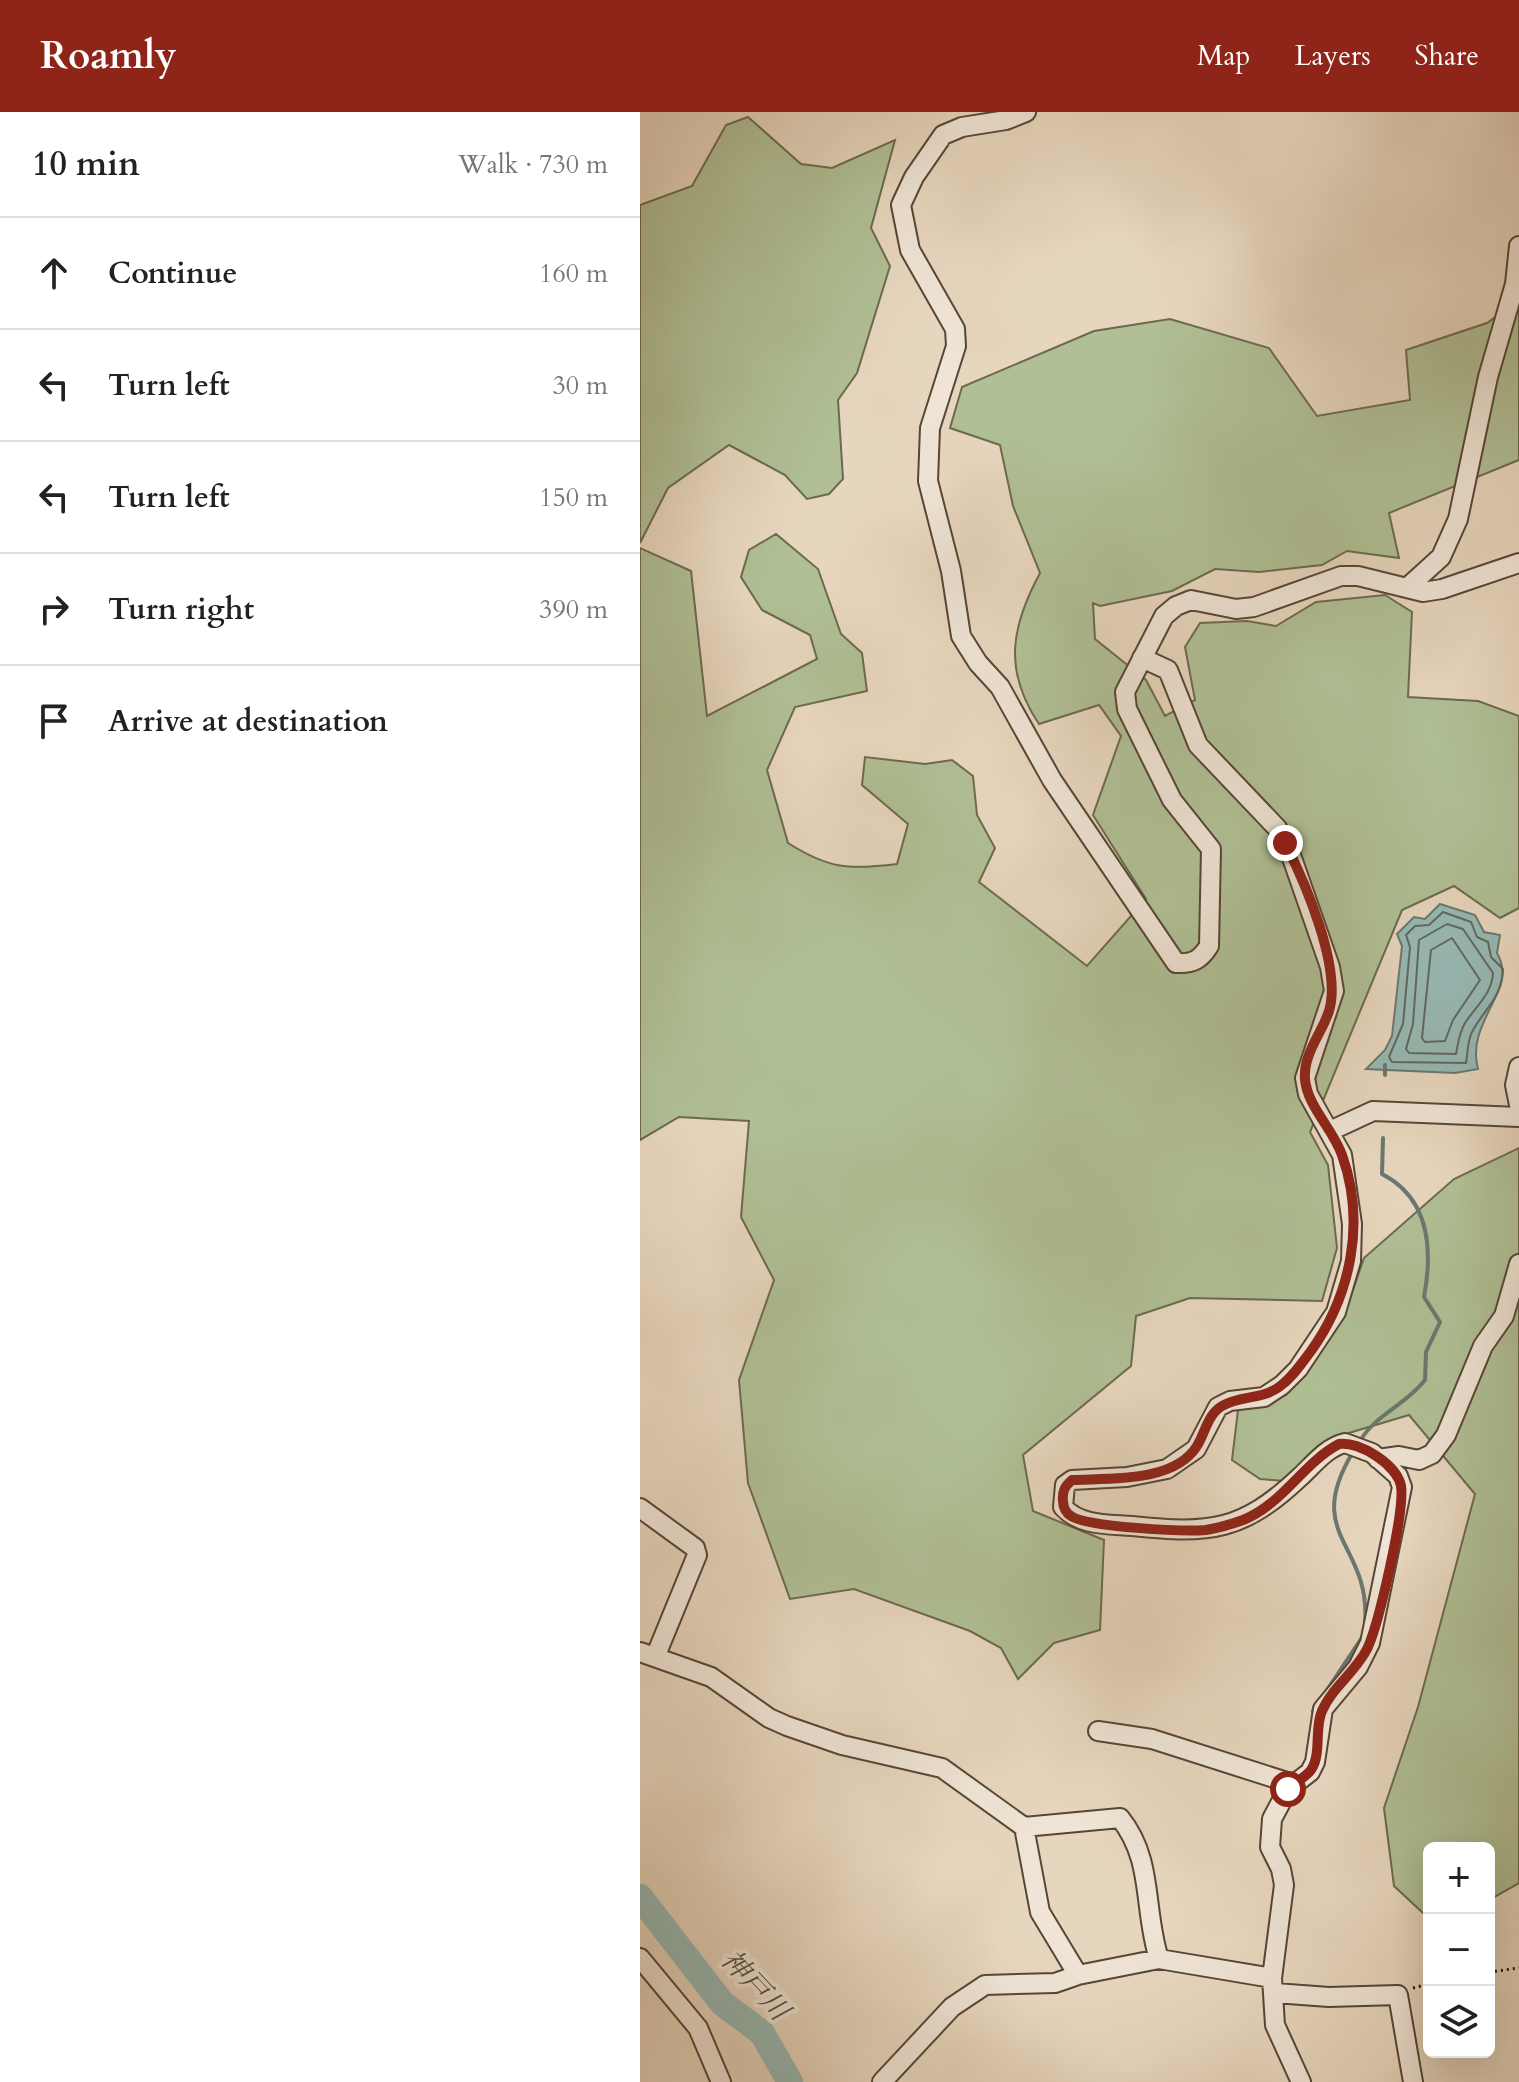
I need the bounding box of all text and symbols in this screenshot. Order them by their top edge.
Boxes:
text: Roamly [40,30,177,82]
text: Map [1197,37,1250,75]
text: Layers [1294,37,1371,75]
text: Share [1415,37,1479,75]
text: 10 min [32,141,140,187]
text: Walk · 730 m [458,147,608,182]
icon: ahead [32,251,76,295]
text: Continue [108,253,237,294]
text: 160 m [539,256,608,291]
icon: left [32,363,76,407]
text: Turn left [108,365,230,406]
text: 30 m [552,368,608,403]
icon: left [32,475,76,519]
text: Turn left [108,477,230,518]
text: 150 m [539,480,608,515]
icon: right [32,587,76,631]
text: Turn right [108,589,254,630]
text: 390 m [539,592,608,627]
icon: arrive [32,699,76,743]
text: Arrive at destination [108,701,388,742]
route end [1267,825,1303,861]
route start [1270,1771,1306,1807]
map controls [1423,1842,1495,2058]
button: + [1423,1842,1495,1914]
button: − [1423,1914,1495,1986]
water label: 神戸川 [712,1941,800,2031]
button: layers [1423,1986,1495,2058]

